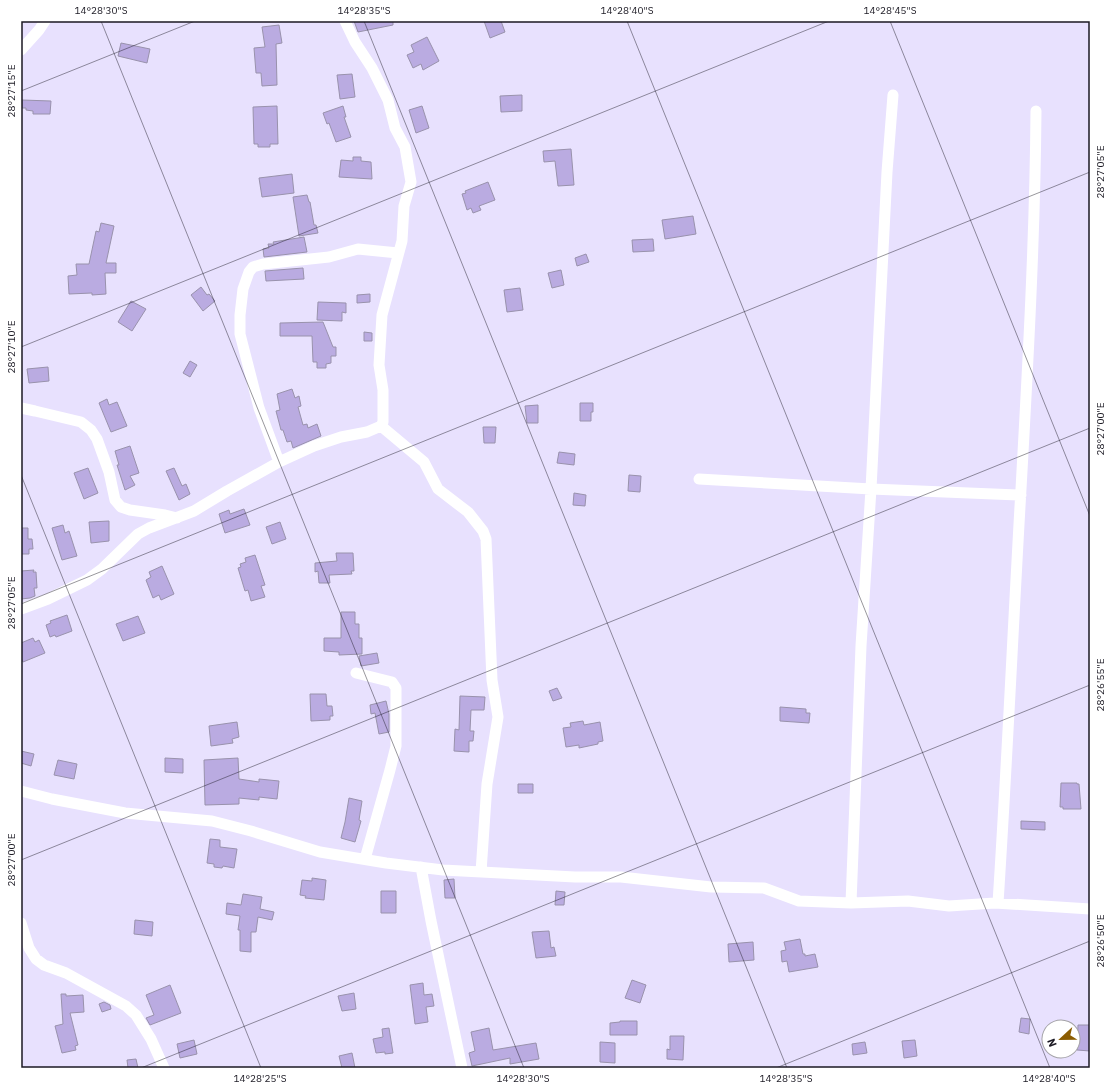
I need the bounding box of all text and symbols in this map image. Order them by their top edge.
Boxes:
text: 14°28'30"S [74,4,128,17]
text: 14°28'35"S [337,4,391,17]
text: 14°28'40"S [600,4,654,17]
text: 14°28'45"S [863,4,917,17]
text: 28°27'15"E [5,64,18,118]
text: 28°27'05"E [1094,145,1107,199]
text: 28°27'10"E [5,320,18,374]
text: 28°27'00"E [1094,402,1107,456]
text: 28°27'05"E [5,576,18,630]
text: 28°26'55"E [1094,658,1107,712]
text: 28°27'00"E [5,833,18,887]
text: 28°26'50"E [1094,914,1107,968]
north arrow [1041,1019,1081,1059]
text: N [1044,1036,1060,1049]
text: 14°28'25"S [233,1072,287,1085]
text: 14°28'30"S [496,1072,550,1085]
text: 14°28'35"S [759,1072,813,1085]
text: 14°28'40"S [1022,1072,1076,1085]

